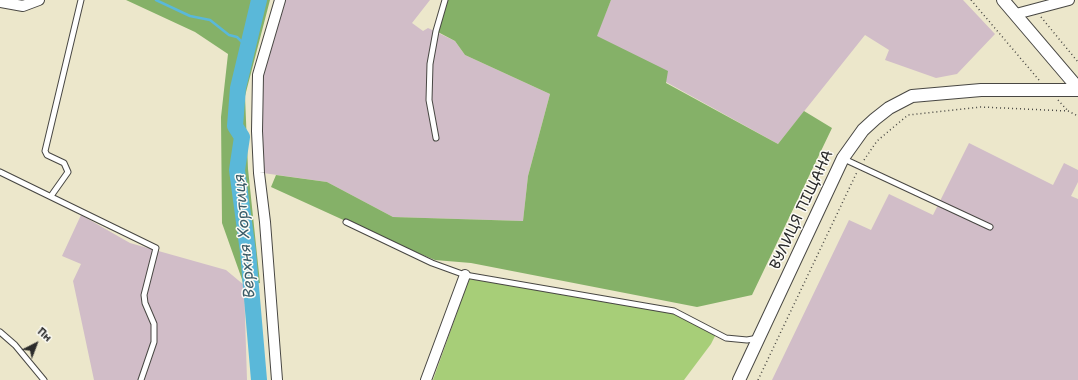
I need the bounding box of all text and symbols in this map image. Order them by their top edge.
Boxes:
street label: ВУЛИЦЯ ПІЩАНА [766,148,838,272]
water label: Верхня Хортиця [230,173,260,299]
north arrow [16,324,56,364]
text: Пн [34,324,55,345]

